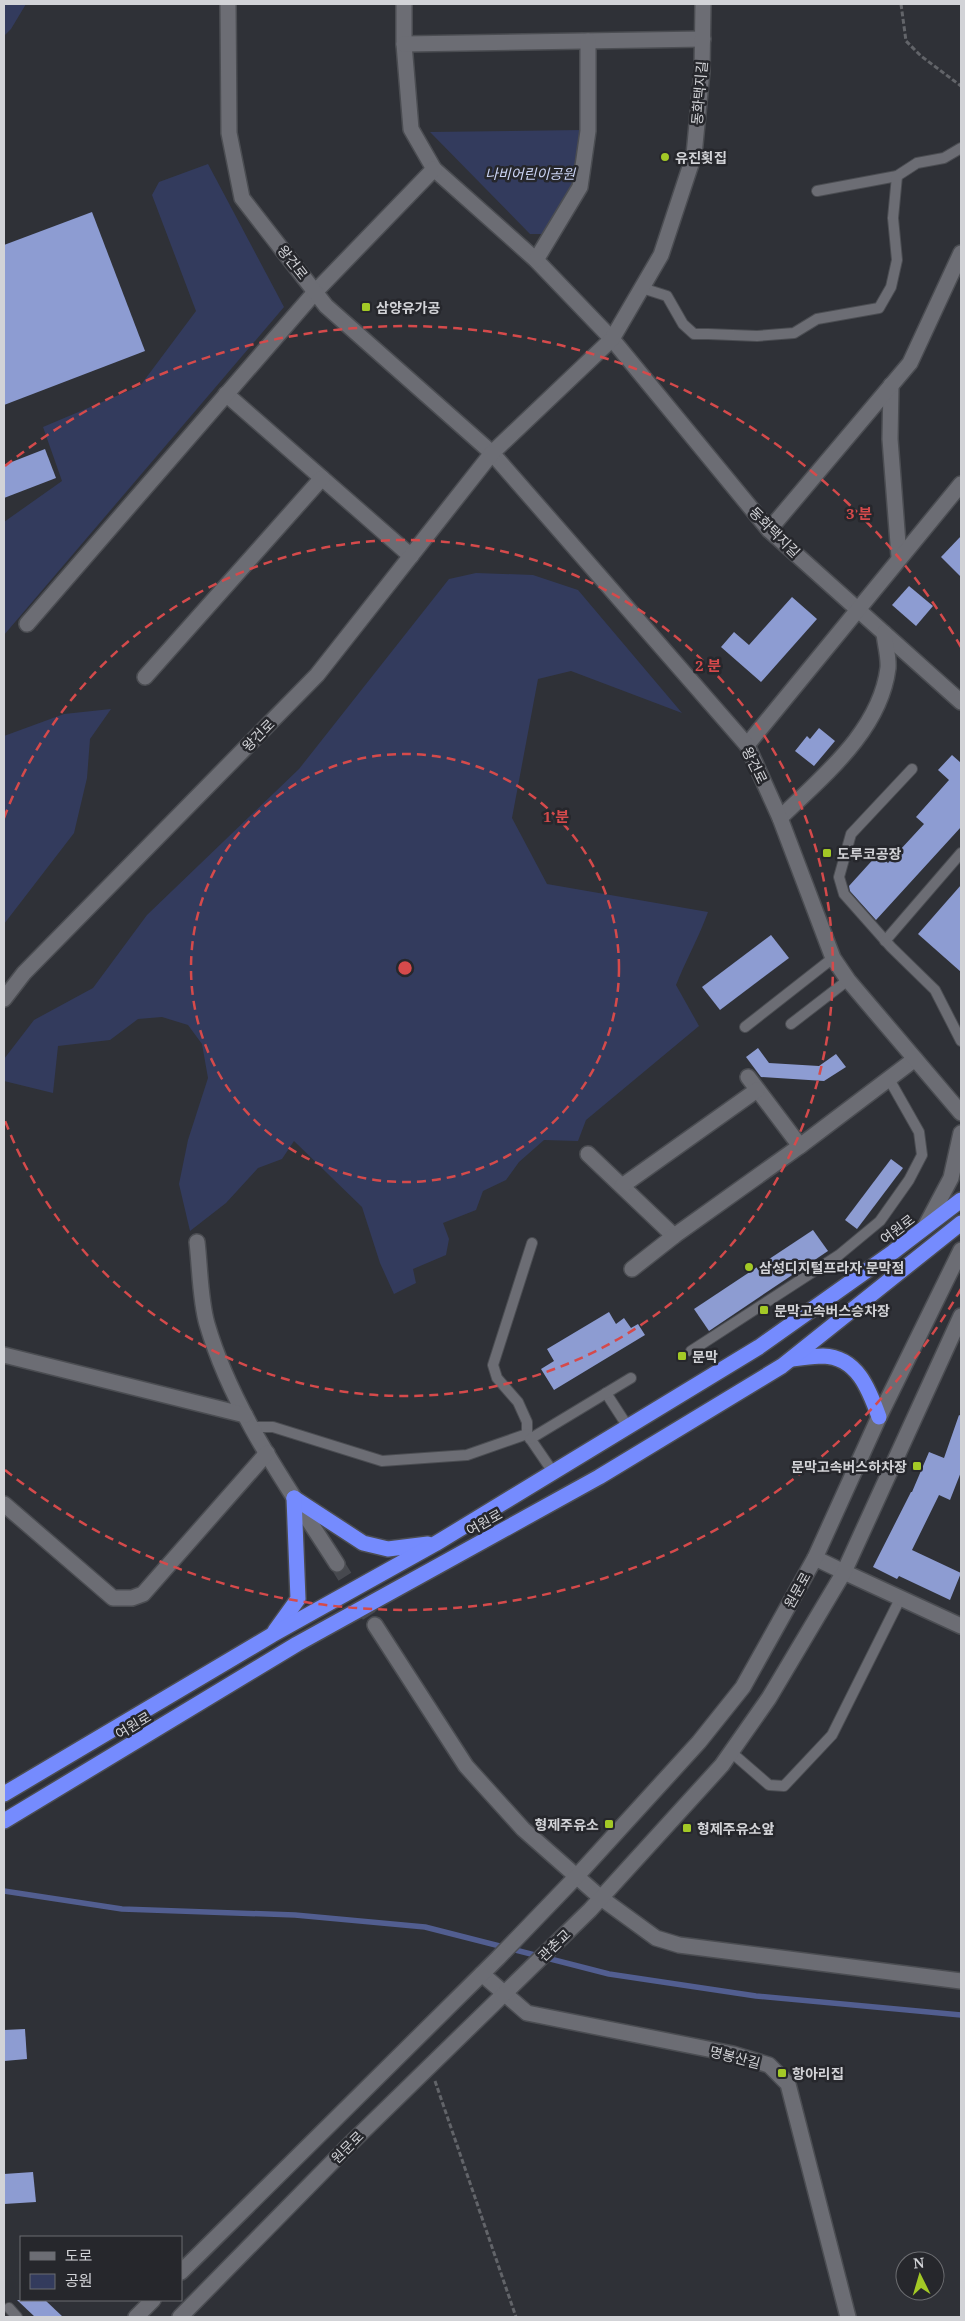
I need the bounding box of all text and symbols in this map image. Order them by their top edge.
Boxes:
street label: 동화택지길 [687,60,711,126]
place label: 유진횟집 [675,148,727,167]
marker: 유진횟집 [659,151,671,163]
park label: 나비어린이공원 [485,164,576,183]
street label: 왕건로 [274,241,312,283]
place label: 삼양유가공 [376,298,441,317]
marker: 삼양유가공 [360,301,372,313]
street label: 동화택지길 [746,503,804,561]
text: 3 분 [846,503,872,523]
text: 2 분 [695,655,721,675]
street label: 왕건로 [238,715,278,755]
street label: 왕건로 [738,743,772,787]
text: 1 분 [543,806,569,826]
place label: 도루코공장 [837,844,902,863]
marker: 도루코공장 [821,847,833,859]
centre of rings [396,959,414,977]
street label: 여원로 [876,1210,918,1248]
place label: 삼성디지털프라자 문막점 [759,1258,904,1277]
marker: 삼성디지털프라자 문막점 [743,1261,755,1273]
place label: 문막고속버스승차장 [774,1301,890,1320]
marker: 문막고속버스승차장 [758,1304,770,1316]
place label: 문막 [692,1347,718,1366]
marker: 문막 [676,1350,688,1362]
place label: 문막고속버스하차장 [791,1457,907,1476]
marker: 문막고속버스하차장 [911,1460,923,1472]
street label: 여원로 [462,1504,506,1540]
street label: 원문로 [779,1568,815,1612]
street label: 여원로 [112,1707,155,1743]
place label: 형제주유소 [535,1815,599,1834]
marker: 형제주유소 [603,1818,615,1830]
place label: 형제주유소앞 [697,1819,774,1838]
marker: 형제주유소앞 [681,1822,693,1834]
street label: 관촌교 [534,1925,575,1965]
street label: 명봉산길 [708,2042,762,2072]
place label: 항아리집 [792,2064,844,2083]
marker: 항아리집 [776,2067,788,2079]
street label: 원문로 [327,2127,367,2167]
legend [20,2236,182,2301]
text: 도로 [65,2245,93,2265]
north arrow [895,2251,945,2301]
text: N [912,2253,925,2272]
text: 공원 [65,2270,93,2290]

